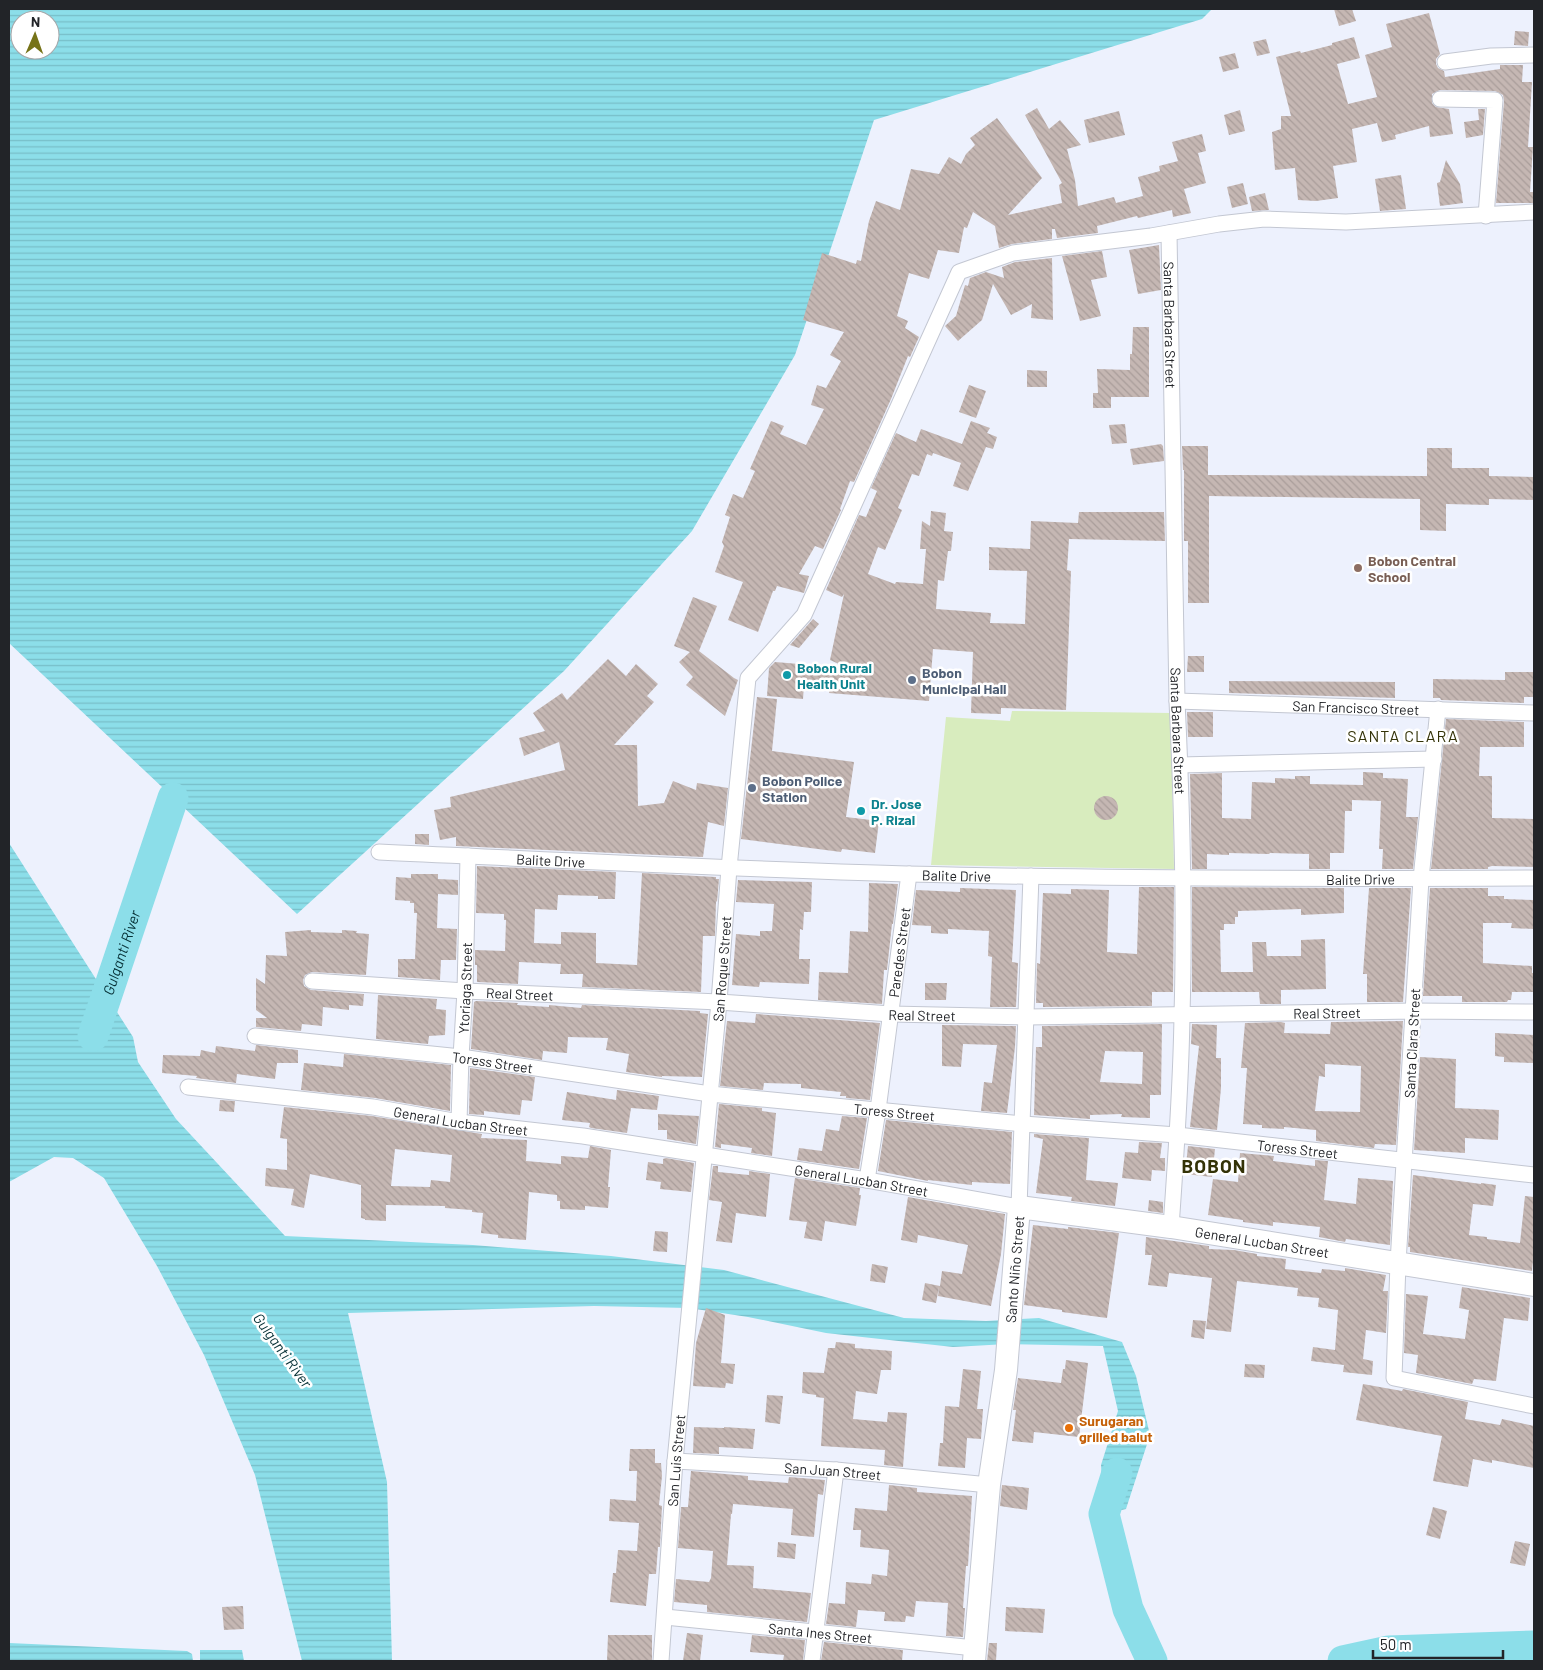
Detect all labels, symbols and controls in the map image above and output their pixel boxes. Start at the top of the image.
north arrow [10,10,60,60]
text: N [31,13,40,30]
street label: Santa Barbara Street [1161,261,1180,389]
place label: Bobon Central School [1368,552,1456,585]
marker: Bobon Central School [1352,562,1364,574]
place label: Bobon Rural Health Unit [797,659,872,692]
place label: Bobon Municipal Hall [922,664,1007,697]
street label: Santa Barbara Street [1168,667,1189,795]
marker: Bobon Rural Health Unit [781,669,793,681]
marker: Bobon Municipal Hall [906,674,918,686]
street label: San Francisco Street [1292,696,1420,718]
district label: SANTA CLARA [1347,726,1459,745]
place label: Bobon Police Station [762,772,843,805]
marker: Bobon Police Station [746,782,758,794]
place label: Dr. Jose P. Rizal [871,795,922,828]
marker: Dr. Jose P. Rizal [855,805,867,817]
street label: Balite Drive [516,850,586,870]
street label: Balite Drive [922,866,991,884]
street label: Balite Drive [1326,870,1395,887]
street label: Paredes Street [884,906,913,998]
water label: Gulganti River [98,907,144,997]
street label: San Roque Street [709,915,734,1022]
street label: Ytoriaga Street [454,942,475,1034]
street label: Real Street [486,983,554,1003]
street label: Santa Clara Street [1401,988,1423,1098]
street label: Real Street [1293,1003,1361,1021]
street label: Real Street [888,1005,956,1024]
street label: Toress Street [451,1048,534,1076]
street label: Toress Street [853,1099,936,1124]
street label: General Lucban Street [392,1102,529,1138]
street label: Toress Street [1256,1136,1339,1161]
district label: BOBON [1182,1154,1246,1177]
street label: General Lucban Street [793,1160,930,1199]
street label: Santo Niño Street [1001,1215,1027,1323]
street label: General Lucban Street [1194,1222,1330,1261]
water label: Gulganti River [250,1309,317,1391]
place label: Surugaran grilled balut [1079,1412,1153,1445]
street label: San Luis Street [663,1414,688,1507]
marker: Surugaran grilled balut [1063,1422,1075,1434]
street label: San Juan Street [784,1459,882,1483]
street label: Santa Ines Street [768,1619,873,1646]
scale bar [1373,1628,1503,1660]
text: 50 m [1380,1635,1412,1653]

